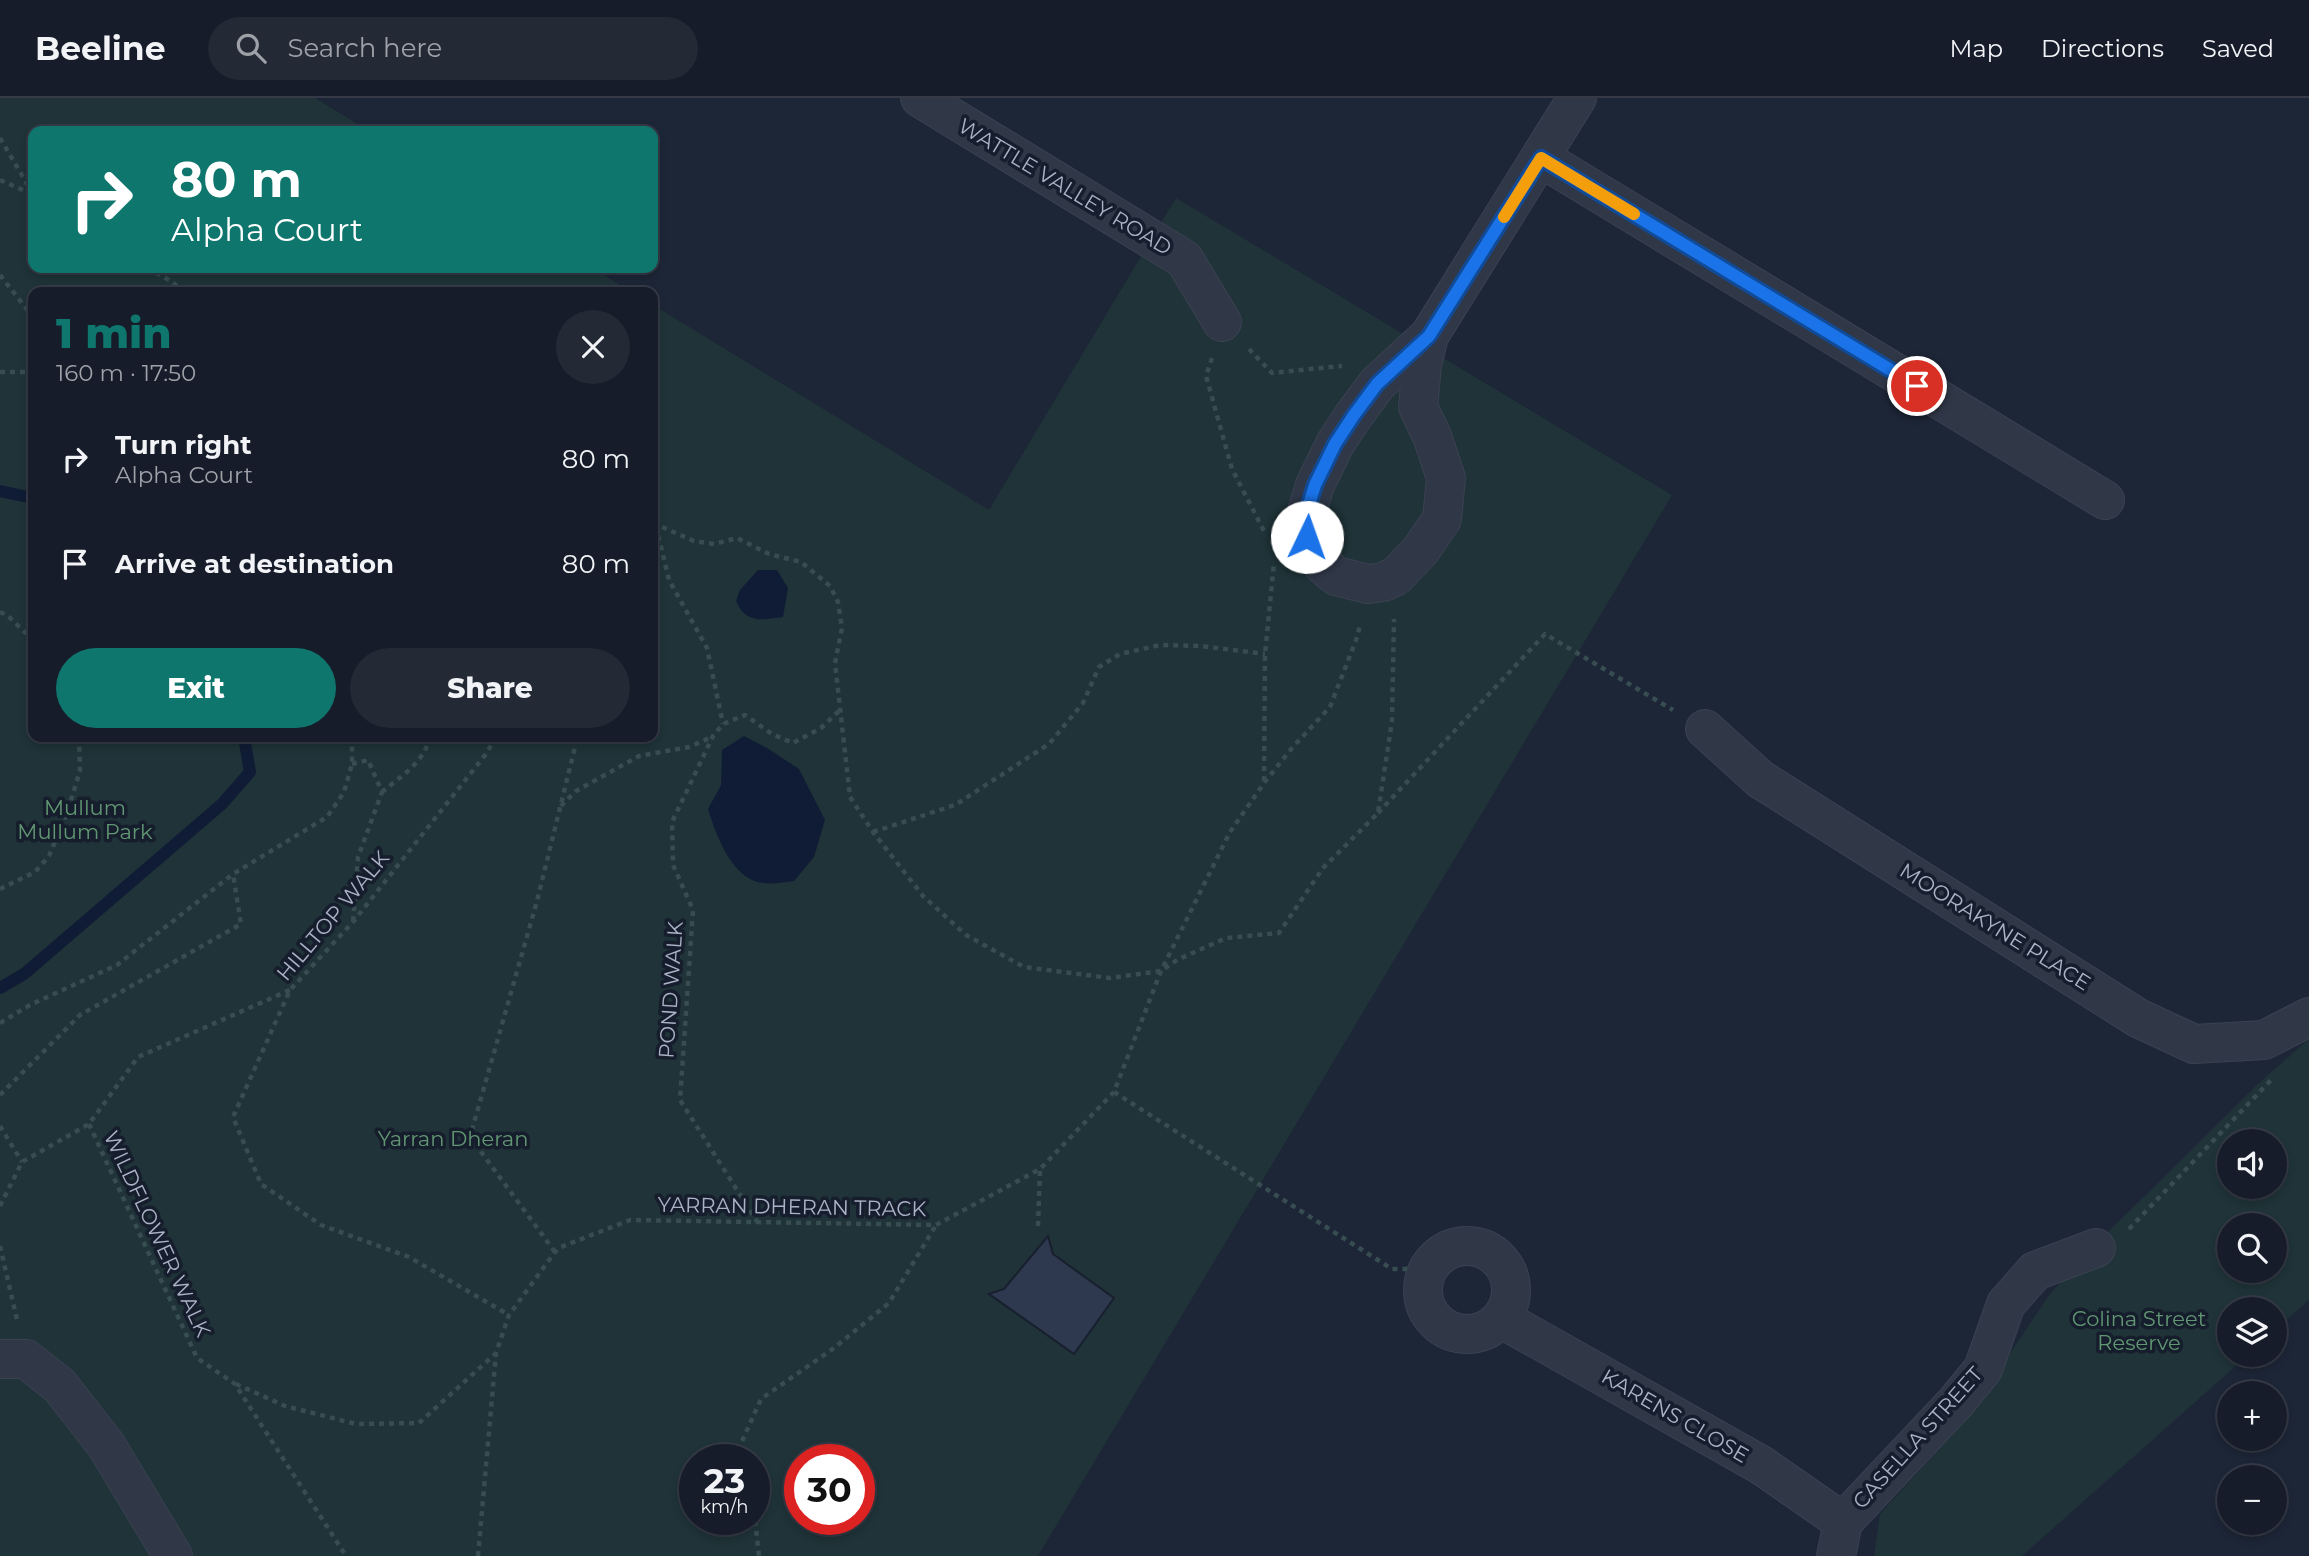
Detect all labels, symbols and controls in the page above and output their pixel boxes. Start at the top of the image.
search box [208,17,698,80]
text: Beeline [35,28,166,68]
icon: search [232,29,270,67]
text: Search here [288,32,442,64]
text: Map [1950,34,2003,63]
text: Directions [2041,34,2164,63]
text: Saved [2202,34,2274,63]
street label: WATTLE VALLEY ROAD [954,113,1176,260]
text: 80 m [171,150,302,209]
icon: right [56,154,147,245]
text: Alpha Court [171,210,363,249]
text: 1 min [56,307,172,359]
button: close [556,310,630,384]
pin [1887,356,1947,416]
text: 160 m · 17:50 [56,359,196,387]
icon: arrive [1898,367,1936,405]
text: Turn right [115,429,251,461]
icon: right [56,440,94,478]
text: 80 m [562,443,630,475]
text: Alpha Court [115,461,253,489]
position arrow [1270,500,1344,574]
icon: arrive [56,545,94,583]
text: Arrive at destination [115,548,394,580]
text: 80 m [562,548,630,580]
button: Exit [56,648,336,728]
button: Share [350,648,630,728]
park label: Mullum Mullum Park [17,795,153,844]
street label: HILLTOP WALK [271,846,394,986]
street label: MOORAKYNE PLACE [1895,858,2095,996]
street label: POND WALK [653,920,688,1059]
park label: Yarran Dheran [378,1126,528,1151]
street label: WILDFLOWER WALK [99,1127,216,1341]
map controls [2217,1129,2287,1535]
button: sound [2217,1129,2287,1199]
street label: YARRAN DHERAN TRACK [658,1192,927,1221]
button: search [2217,1213,2287,1283]
button: layers [2217,1297,2287,1367]
park label: Colina Street Reserve [2072,1306,2206,1355]
street label: CASELLA STREET [1847,1362,1988,1514]
street label: KARENS CLOSE [1597,1363,1753,1468]
button: + [2217,1381,2287,1451]
speed limit sign: 30 [784,1444,875,1535]
text: 23 [704,1459,745,1502]
button: − [2217,1465,2287,1535]
text: km/h [700,1496,749,1518]

